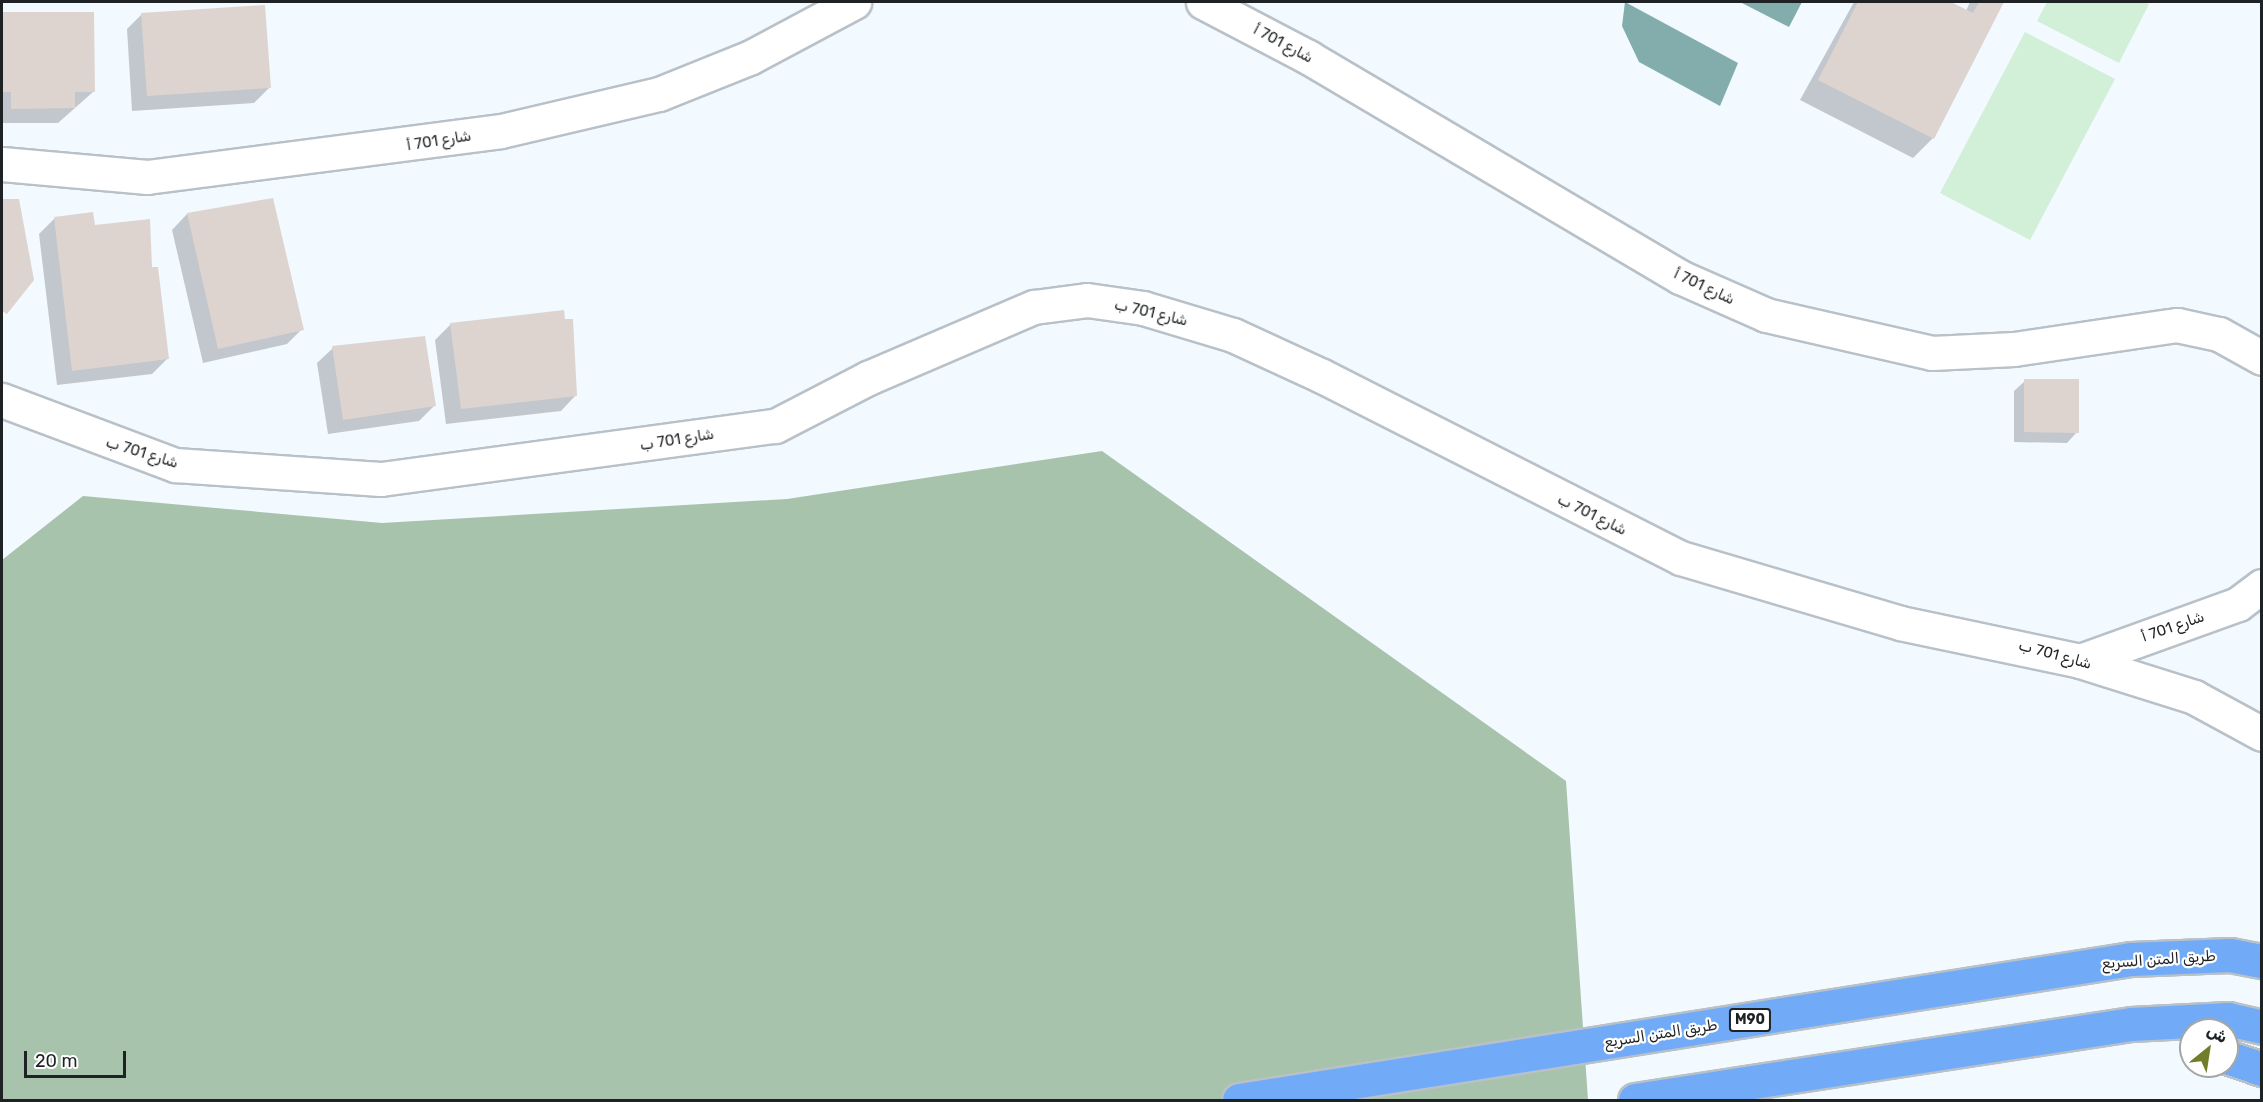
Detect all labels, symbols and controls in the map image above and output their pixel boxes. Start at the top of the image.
street label: شارع 701 أ [1250,21,1316,67]
street label: شارع 701 أ [405,127,473,155]
street label: شارع 701 أ [1671,265,1737,309]
street label: شارع 701 ب [1113,296,1189,330]
street label: شارع 701 ب [639,425,715,455]
street label: شارع 701 ب [104,433,180,473]
street label: شارع 701 ب [1554,491,1630,539]
street label: شارع 701 أ [2139,608,2207,646]
street label: شارع 701 ب [2017,637,2093,673]
street label: طريق المتن السريع [2102,947,2216,973]
road number: M90 [1728,1009,1772,1031]
street label: طريق المتن السريع [1603,1016,1719,1052]
north arrow [2179,1018,2239,1078]
text: ش [2204,1020,2231,1047]
scale bar [27,1039,129,1077]
text: 20 m [35,1050,77,1072]

